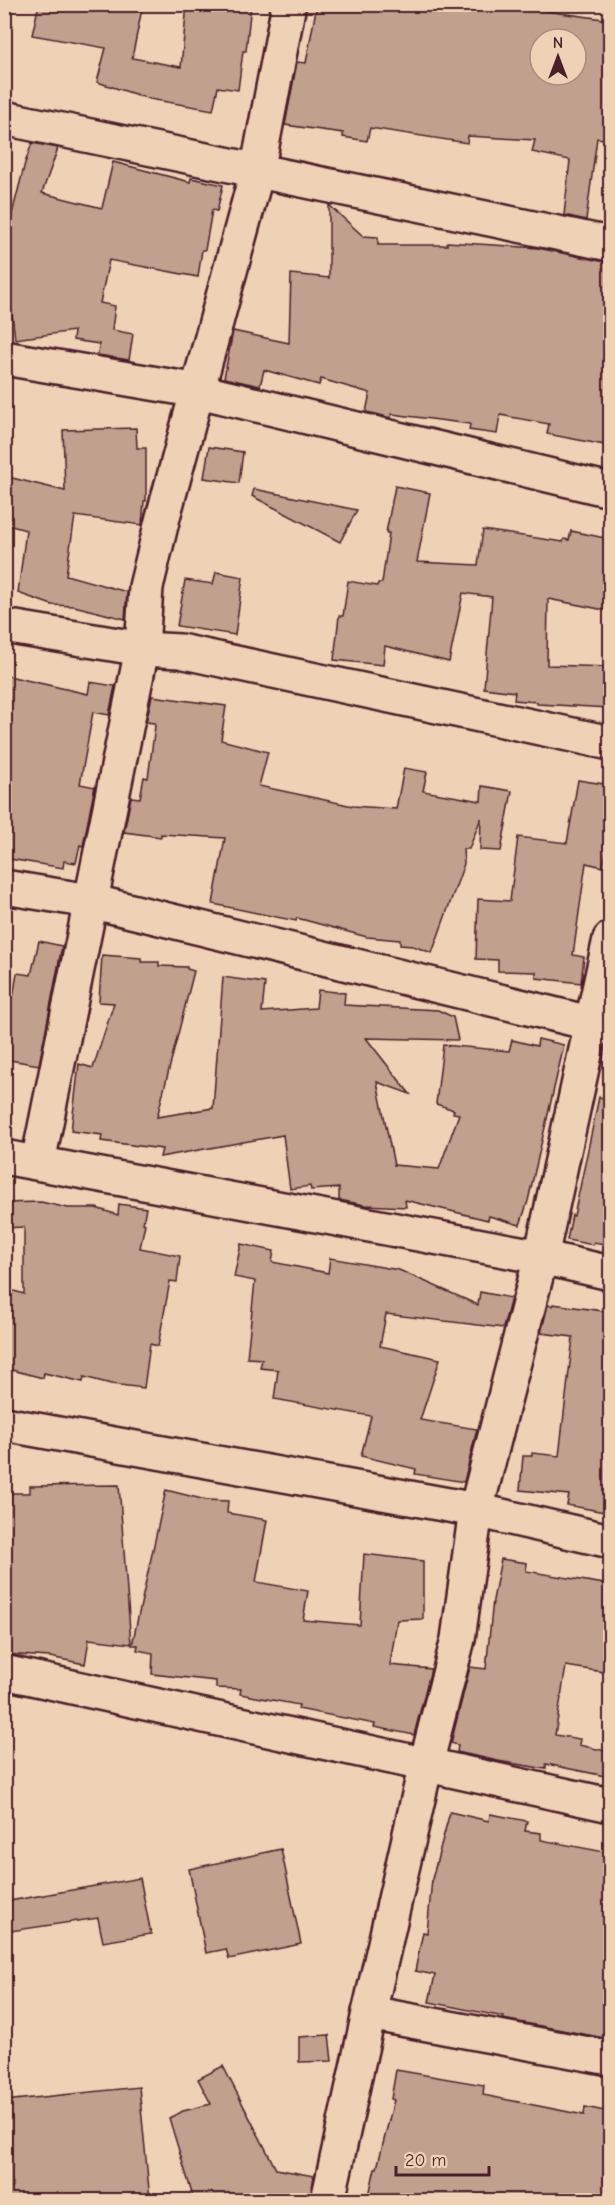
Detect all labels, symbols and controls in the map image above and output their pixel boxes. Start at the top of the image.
north arrow [528,27,588,87]
text: N [553,34,563,52]
scale bar [396,2139,489,2177]
text: 20 m [405,2150,446,2171]

